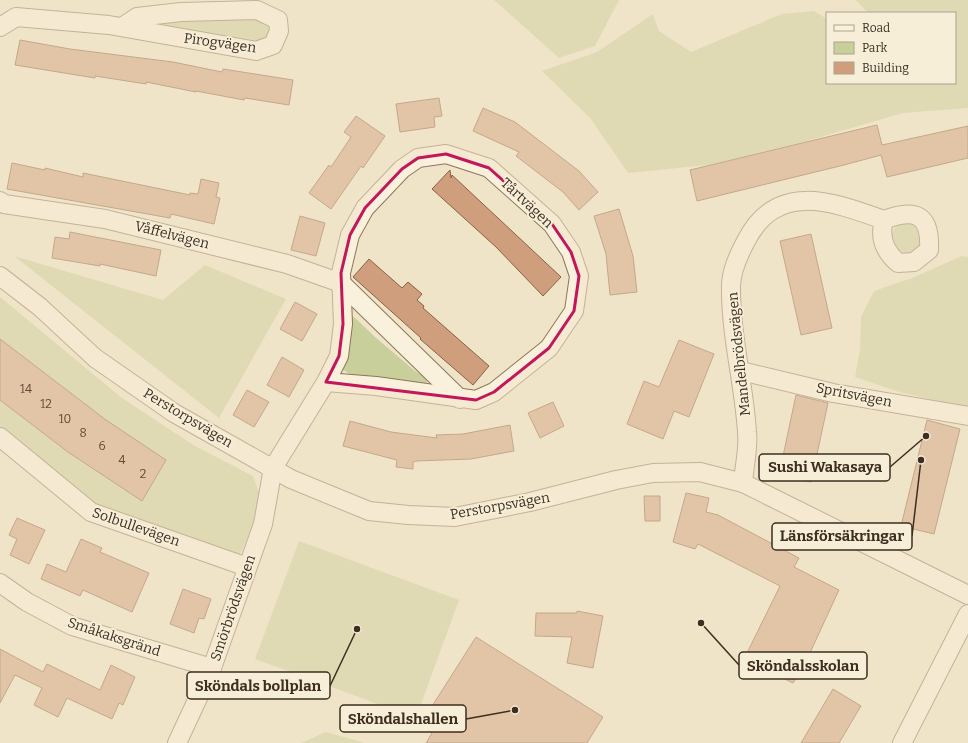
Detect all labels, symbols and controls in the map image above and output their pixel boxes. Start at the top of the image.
legend [826,12,956,84]
text: Road [862,21,890,35]
street label: Pirogvägen [183,30,257,57]
text: Park [862,41,888,55]
text: Building [862,61,909,75]
street label: Tårtvägen [497,175,557,232]
street label: Våffelvägen [133,218,211,252]
street label: Mandelbrödsvägen [724,291,754,417]
street label: Spritsvägen [815,379,893,411]
house number: 14 [20,382,32,396]
street label: Perstorpsvägen [140,385,236,451]
house number: 12 [40,397,52,411]
house number: 10 [59,412,71,426]
house number: 8 [79,426,87,440]
house number: 6 [98,439,106,453]
house number: 4 [118,453,126,467]
callout: Sushi Wakasaya [759,454,890,481]
text: Sushi Wakasaya [768,458,883,476]
house number: 2 [140,467,146,481]
street label: Perstorpsvägen [449,489,551,523]
street label: Solbullevägen [90,504,182,550]
callout: Länsförsäkringar [772,523,912,550]
text: Länsförsäkringar [780,527,904,545]
street label: Smörbrödsvägen [207,553,259,663]
street label: Småkaksgränd [65,614,163,660]
callout: Sköndalsskolan [739,652,867,679]
text: Sköndalsskolan [747,657,860,675]
callout: Sköndals bollplan [187,672,330,699]
text: Sköndals bollplan [195,677,322,695]
callout: Sköndalshallen [340,705,466,732]
text: Sköndalshallen [348,710,458,728]

